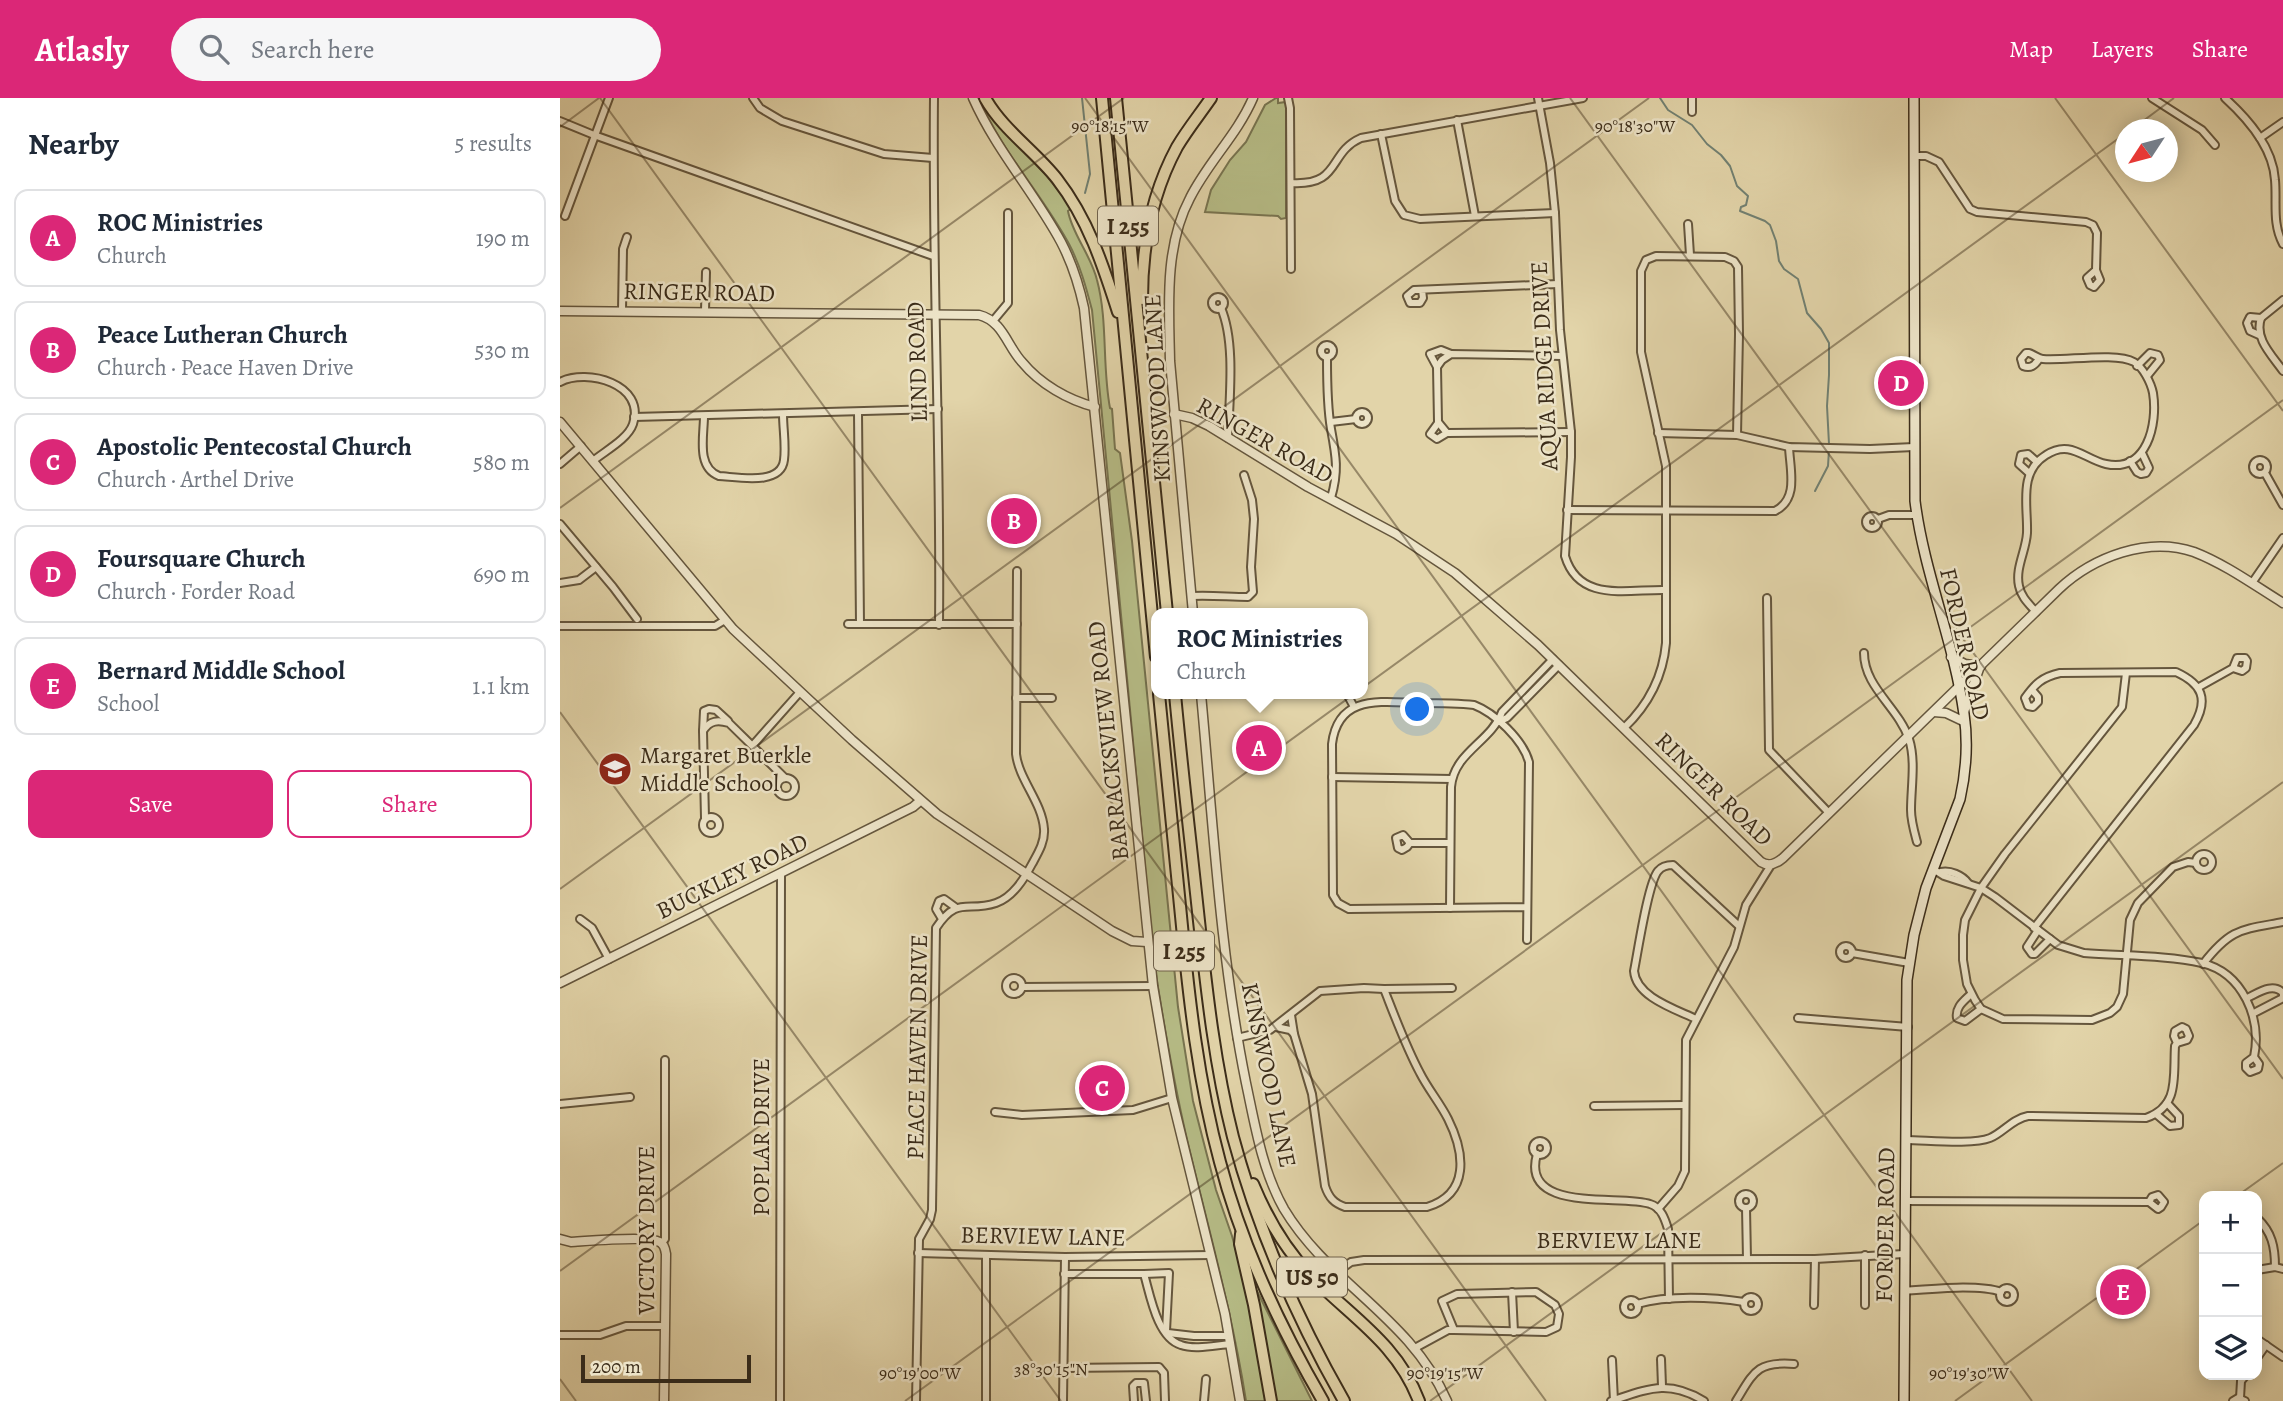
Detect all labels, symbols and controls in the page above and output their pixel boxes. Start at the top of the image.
search box [171,18,661,81]
text: Atlasly [35,27,129,72]
icon: search [195,30,233,68]
text: Search here [251,32,374,67]
text: Map [2009,33,2053,65]
text: Layers [2091,33,2154,65]
text: Share [2192,33,2248,65]
text: 90°18'15"W [1071,114,1149,138]
text: 90°18'30"W [1595,114,1675,138]
north arrow [2115,119,2178,182]
text: Nearby [28,124,119,164]
text: 5 results [455,128,532,159]
text: ROC Ministries [97,205,263,240]
road number: I 255 [1098,206,1158,246]
text: A [46,223,60,254]
text: 190 m [476,223,530,254]
text: Church [97,240,167,271]
street label: AQUA RIDGE DRIVE [1523,261,1566,472]
street label: RINGER ROAD [623,275,775,309]
street label: KINSWOOD LANE [1136,293,1178,483]
street label: LIND ROAD [899,301,935,423]
text: Peace Lutheran Church [97,317,348,352]
text: B [46,335,60,366]
text: 530 m [475,335,530,366]
text: Church · Peace Haven Drive [97,352,353,383]
pin: D [1878,357,1924,409]
street label: RINGER ROAD [1191,389,1339,491]
text: Apostolic Pentecostal Church [97,429,412,464]
text: C [46,447,60,478]
text: 580 m [473,447,530,478]
text: Church · Arthel Drive [97,464,294,495]
pin: B [991,495,1037,547]
text: Foursquare Church [97,541,306,576]
text: D [45,559,61,590]
text: 690 m [473,559,530,590]
street label: FORDER ROAD [1932,565,1998,723]
text: Church · Forder Road [97,576,295,607]
popup [1151,608,1368,699]
street label: BARRACKSVIEW ROAD [1080,620,1136,862]
text: ROC Ministries [1176,621,1343,656]
text: Bernard Middle School [97,653,345,688]
text: Church [1176,656,1246,687]
text: E [46,671,60,702]
text: 1.1 km [472,671,530,702]
text: School [97,688,159,719]
your location [1400,692,1434,726]
pin: A [1236,722,1282,774]
street label: RINGER ROAD [1648,725,1780,853]
place label: Margaret Buerkle Middle School [640,739,812,799]
school or university icon: Margaret Buerkle Middle School [596,750,634,788]
button: Save [28,770,273,838]
button: Share [287,770,532,838]
street label: BUCKLEY ROAD [651,825,813,927]
road number: I 255 [1154,932,1214,971]
street label: PEACE HAVEN DRIVE [899,934,935,1160]
street label: KINSWOOD LANE [1234,980,1304,1170]
street label: POPLAR DRIVE [745,1058,777,1216]
pin: C [1079,1062,1125,1114]
street label: VICTORY DRIVE [630,1145,662,1316]
street label: FORDER ROAD [1868,1147,1902,1303]
map controls [2199,1191,2262,1380]
button: + [2199,1191,2262,1254]
street label: BERVIEW LANE [960,1219,1126,1253]
street label: BERVIEW LANE [1536,1224,1702,1256]
button: − [2199,1254,2262,1317]
road number: US 50 [1277,1258,1347,1296]
pin: E [2100,1266,2146,1318]
button: layers [2199,1317,2262,1380]
scale bar [581,1352,751,1384]
text: 200 m [592,1354,641,1380]
text: 38°30'15"N [1014,1357,1088,1381]
text: 90°19'00"W [879,1361,961,1385]
text: 90°19'15"W [1407,1361,1484,1385]
text: 90°19'30"W [1929,1361,2009,1385]

